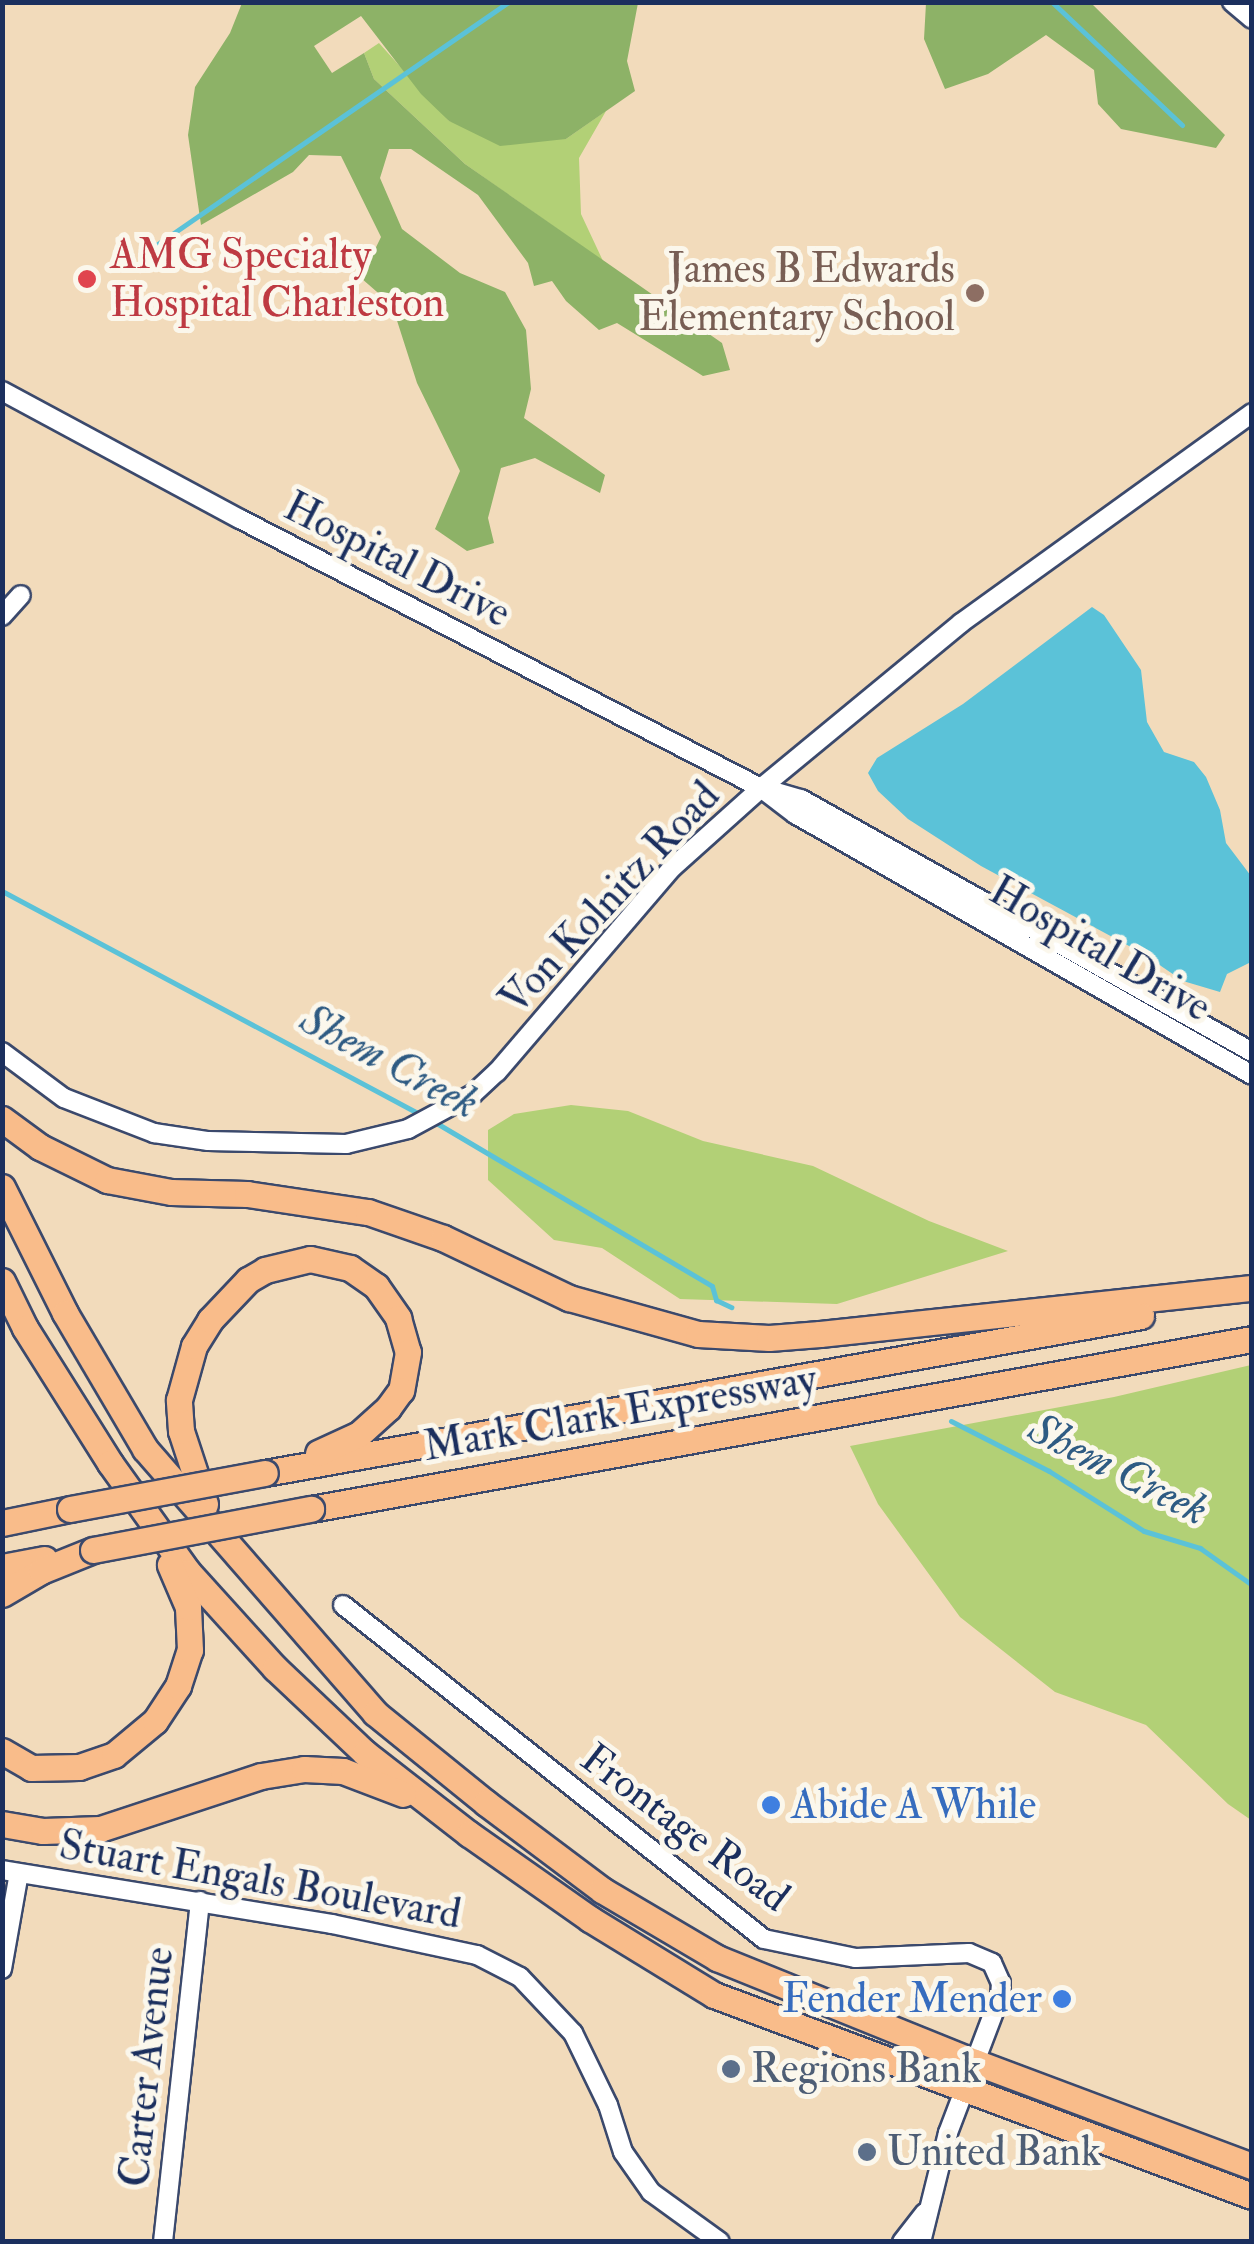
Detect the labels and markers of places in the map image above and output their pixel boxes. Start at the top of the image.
place label: AMG Specialty Hospital Charleston [110,230,444,328]
place label: James B Edwards Elementary School [638,244,955,342]
marker: AMG Specialty Hospital Charleston [74,266,100,292]
marker: James B Edwards Elementary School [964,282,986,304]
place label: Abide A While [791,1780,1036,1830]
marker: Abide A While [760,1794,782,1816]
place label: Fender Mender [782,1974,1042,2024]
marker: Fender Mender [1051,1988,1073,2010]
place label: Regions Bank [751,2044,982,2094]
marker: Regions Bank [720,2058,742,2080]
place label: United Bank [887,2127,1101,2177]
marker: United Bank [856,2141,878,2163]

